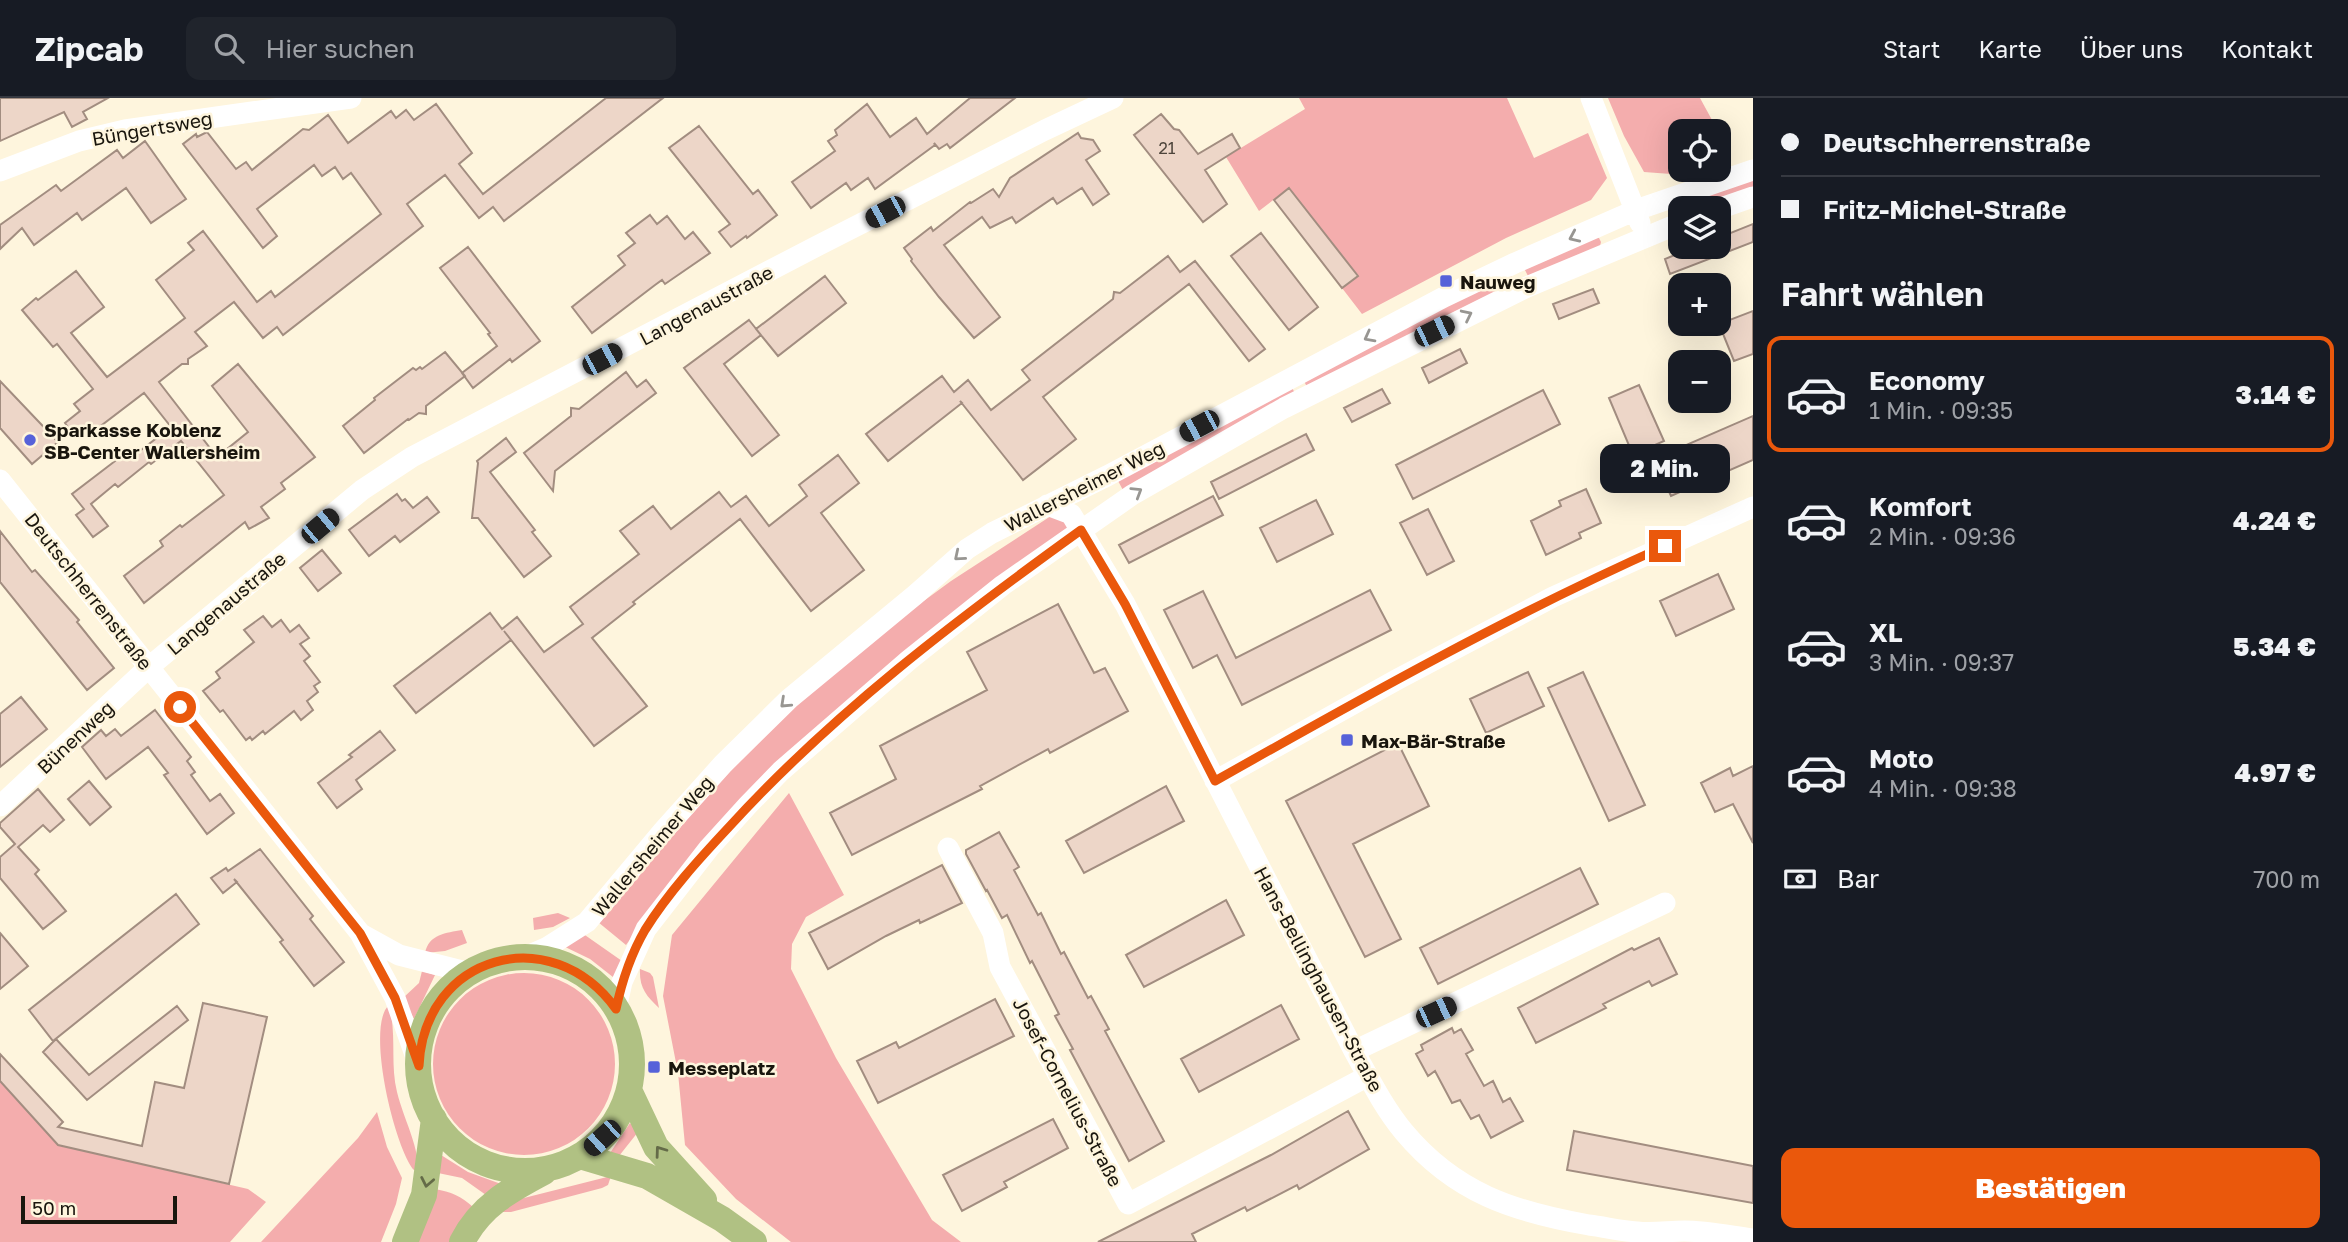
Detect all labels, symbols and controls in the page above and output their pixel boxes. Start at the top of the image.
search box [186,17,676,80]
text: Zipcab [35,29,144,68]
icon: search [210,29,248,67]
text: Hier suchen [266,33,415,64]
text: Start [1883,34,1940,63]
text: Karte [1978,34,2042,63]
text: Über uns [2080,34,2183,63]
text: Kontakt [2221,34,2313,63]
street label: Büngertsweg [90,106,214,150]
map controls [1668,119,1731,413]
button: locate [1668,119,1731,182]
text: Deutschherrenstraße [1823,127,2091,158]
house number: 21 [1158,138,1176,158]
car [862,193,909,231]
text: Fritz-Michel-Straße [1823,194,2066,225]
button: layers [1668,196,1731,259]
one-way arrow [1568,229,1581,243]
street label: Langenaustraße [635,260,777,350]
place label: Nauweg [1460,270,1535,293]
marker: Nauweg [1438,273,1454,289]
button: + [1668,273,1731,336]
text: Fahrt wählen [1781,275,1984,313]
one-way arrow [1460,309,1472,323]
car [1411,312,1458,350]
one-way arrow [1364,328,1376,342]
car [579,340,626,378]
button: − [1668,350,1731,413]
icon: car [1785,363,1848,426]
text: Economy [1869,365,1985,396]
text: 3.14 € [2236,379,2316,410]
text: 1 Min. · 09:35 [1869,396,2013,424]
car [1176,407,1223,445]
place label: Sparkasse Koblenz SB-Center Wallersheim [44,418,260,463]
marker: Sparkasse Koblenz SB-Center Wallersheim [22,432,38,448]
street label: Wallersheimer Weg [1000,436,1168,536]
callout: 2 Min. [1600,444,1730,494]
text: 2 Min. [1631,454,1699,482]
one-way arrow [1130,487,1143,500]
icon: car [1785,489,1848,552]
text: Komfort [1869,491,1972,522]
car [298,504,343,548]
text: 4.24 € [2233,505,2316,536]
street label: Deutschherrenstraße [20,508,158,674]
text: 2 Min. · 09:36 [1869,522,2016,550]
route end [1649,530,1681,562]
street label: Langenaustraße [162,547,290,659]
one-way arrow [955,548,968,560]
icon: car [1785,615,1848,678]
text: XL [1869,617,1903,648]
text: 5.34 € [2233,631,2316,662]
text: 3 Min. · 09:37 [1869,648,2014,676]
route start [164,691,196,723]
one-way arrow [780,694,793,707]
street label: Bünenweg [32,696,118,778]
place label: Max-Bär-Straße [1361,729,1505,752]
marker: Max-Bär-Straße [1339,732,1355,748]
icon: car [1785,741,1848,804]
text: Moto [1869,743,1934,774]
text: 4.97 € [2235,757,2316,788]
street label: Wallersheimer Weg [586,771,718,921]
text: 4 Min. · 09:38 [1869,774,2017,802]
icon: cash [1781,860,1819,898]
street label: Hans-Bellinghausen-Straße [1250,862,1388,1096]
text: Bar [1837,863,1879,894]
text: 700 m [2253,865,2320,893]
street label: Josef-Cornelius-Straße [1008,994,1128,1190]
car [1413,994,1460,1030]
place label: Messeplatz [668,1056,776,1079]
marker: Messeplatz [646,1059,662,1075]
car [580,1116,625,1160]
one-way arrow [656,1146,668,1158]
button: Bestätigen [1781,1148,2320,1228]
one-way arrow [420,1176,435,1188]
scale bar [21,1193,177,1225]
text: 50 m [32,1196,76,1219]

